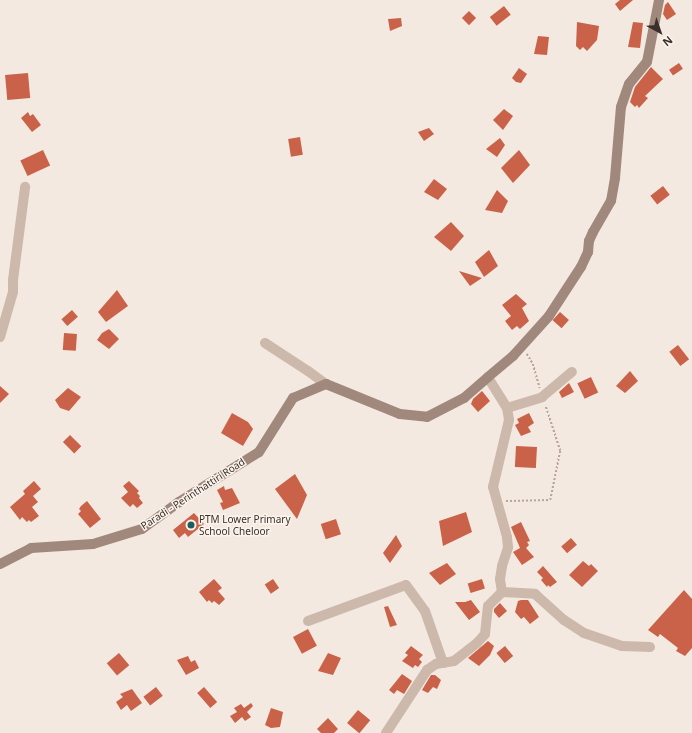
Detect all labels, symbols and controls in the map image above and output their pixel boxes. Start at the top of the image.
north arrow [640,12,680,52]
text: N [660,33,676,50]
street label: Paradi - Perinthattiri Road [139,456,247,532]
place label: PTM Lower Primary School Cheloor [199,513,291,536]
marker: PTM Lower Primary School Cheloor [186,520,196,530]

